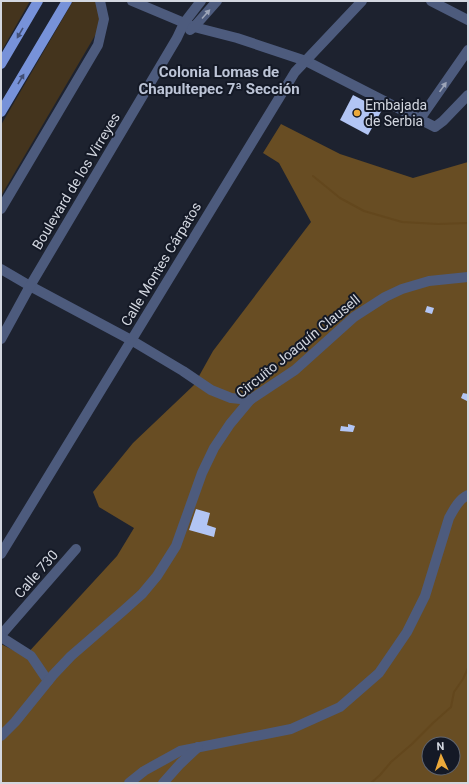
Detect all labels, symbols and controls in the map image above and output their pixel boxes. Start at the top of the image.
one-way arrow [201,9,211,19]
one-way arrow [16,27,23,39]
district label: Colonia Lomas de Chapultepec 7ª Sección [138,63,300,98]
one-way arrow [17,73,24,84]
one-way arrow [439,82,447,92]
place label: Embajada de Serbia [365,97,427,129]
marker: Embajada de Serbia [352,108,362,118]
street label: Boulevard de los Virreyes [29,110,123,252]
street label: Calle Montes Cárpatos [118,199,204,329]
street label: Circuito Joaquín Clausell [233,291,363,401]
street label: Calle 730 [11,547,61,601]
north arrow [421,736,461,776]
text: N [436,740,445,753]

